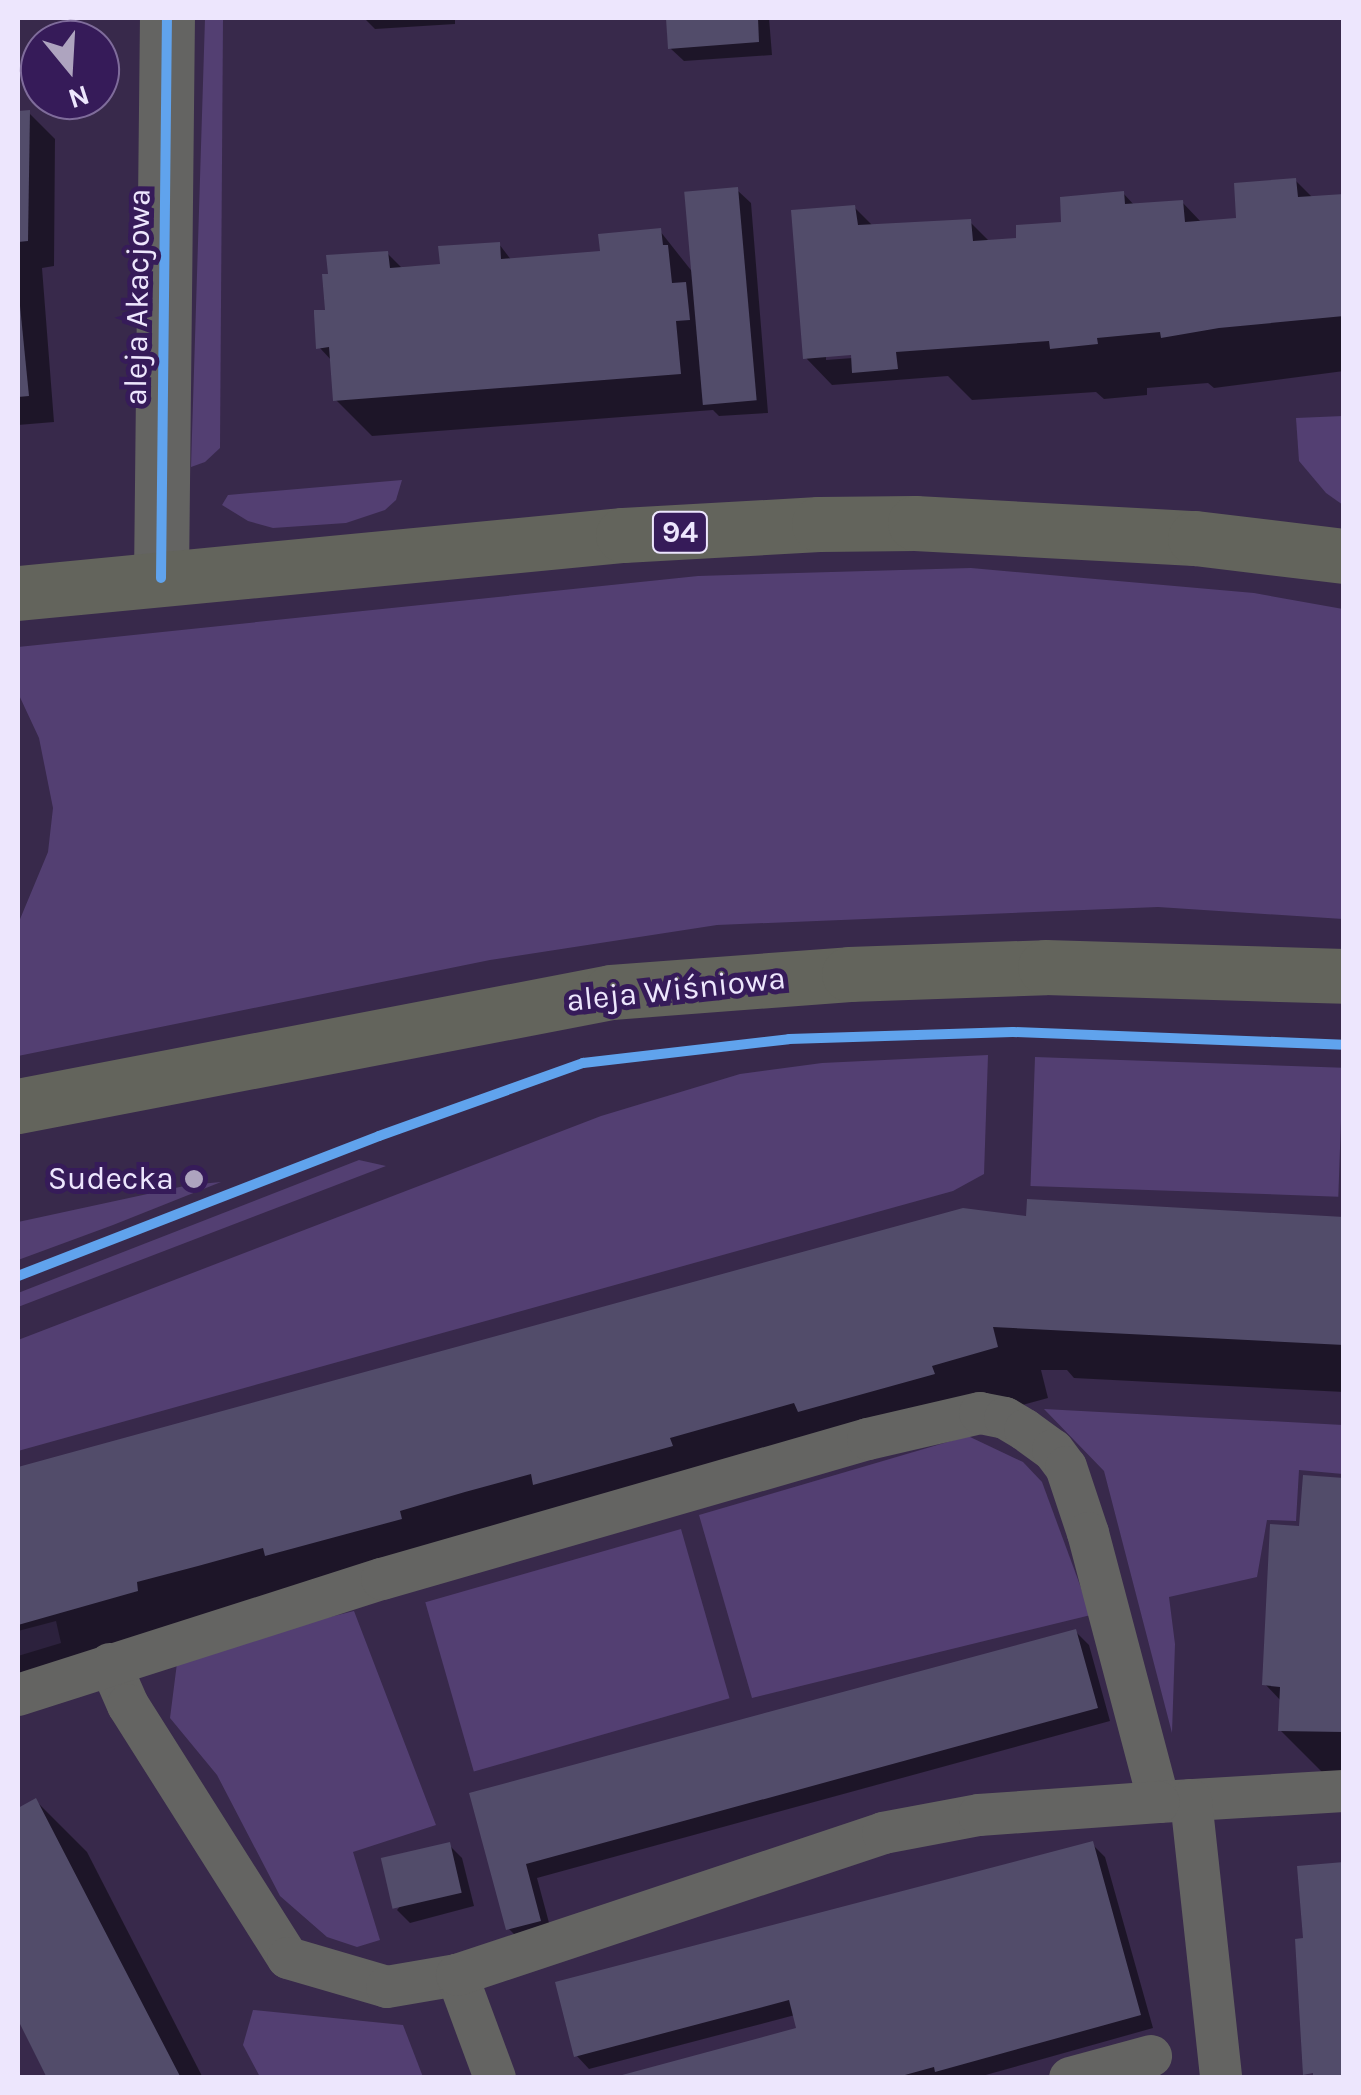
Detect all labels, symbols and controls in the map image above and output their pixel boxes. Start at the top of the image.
north arrow [20,20,120,120]
text: N [64,78,93,116]
street label: aleja Akacjowa [117,188,159,406]
road number: 94 [650,507,710,557]
street label: aleja Wiśniowa [564,959,788,1021]
place label: Sudecka [48,1160,174,1198]
marker: Sudecka [183,1168,205,1190]

